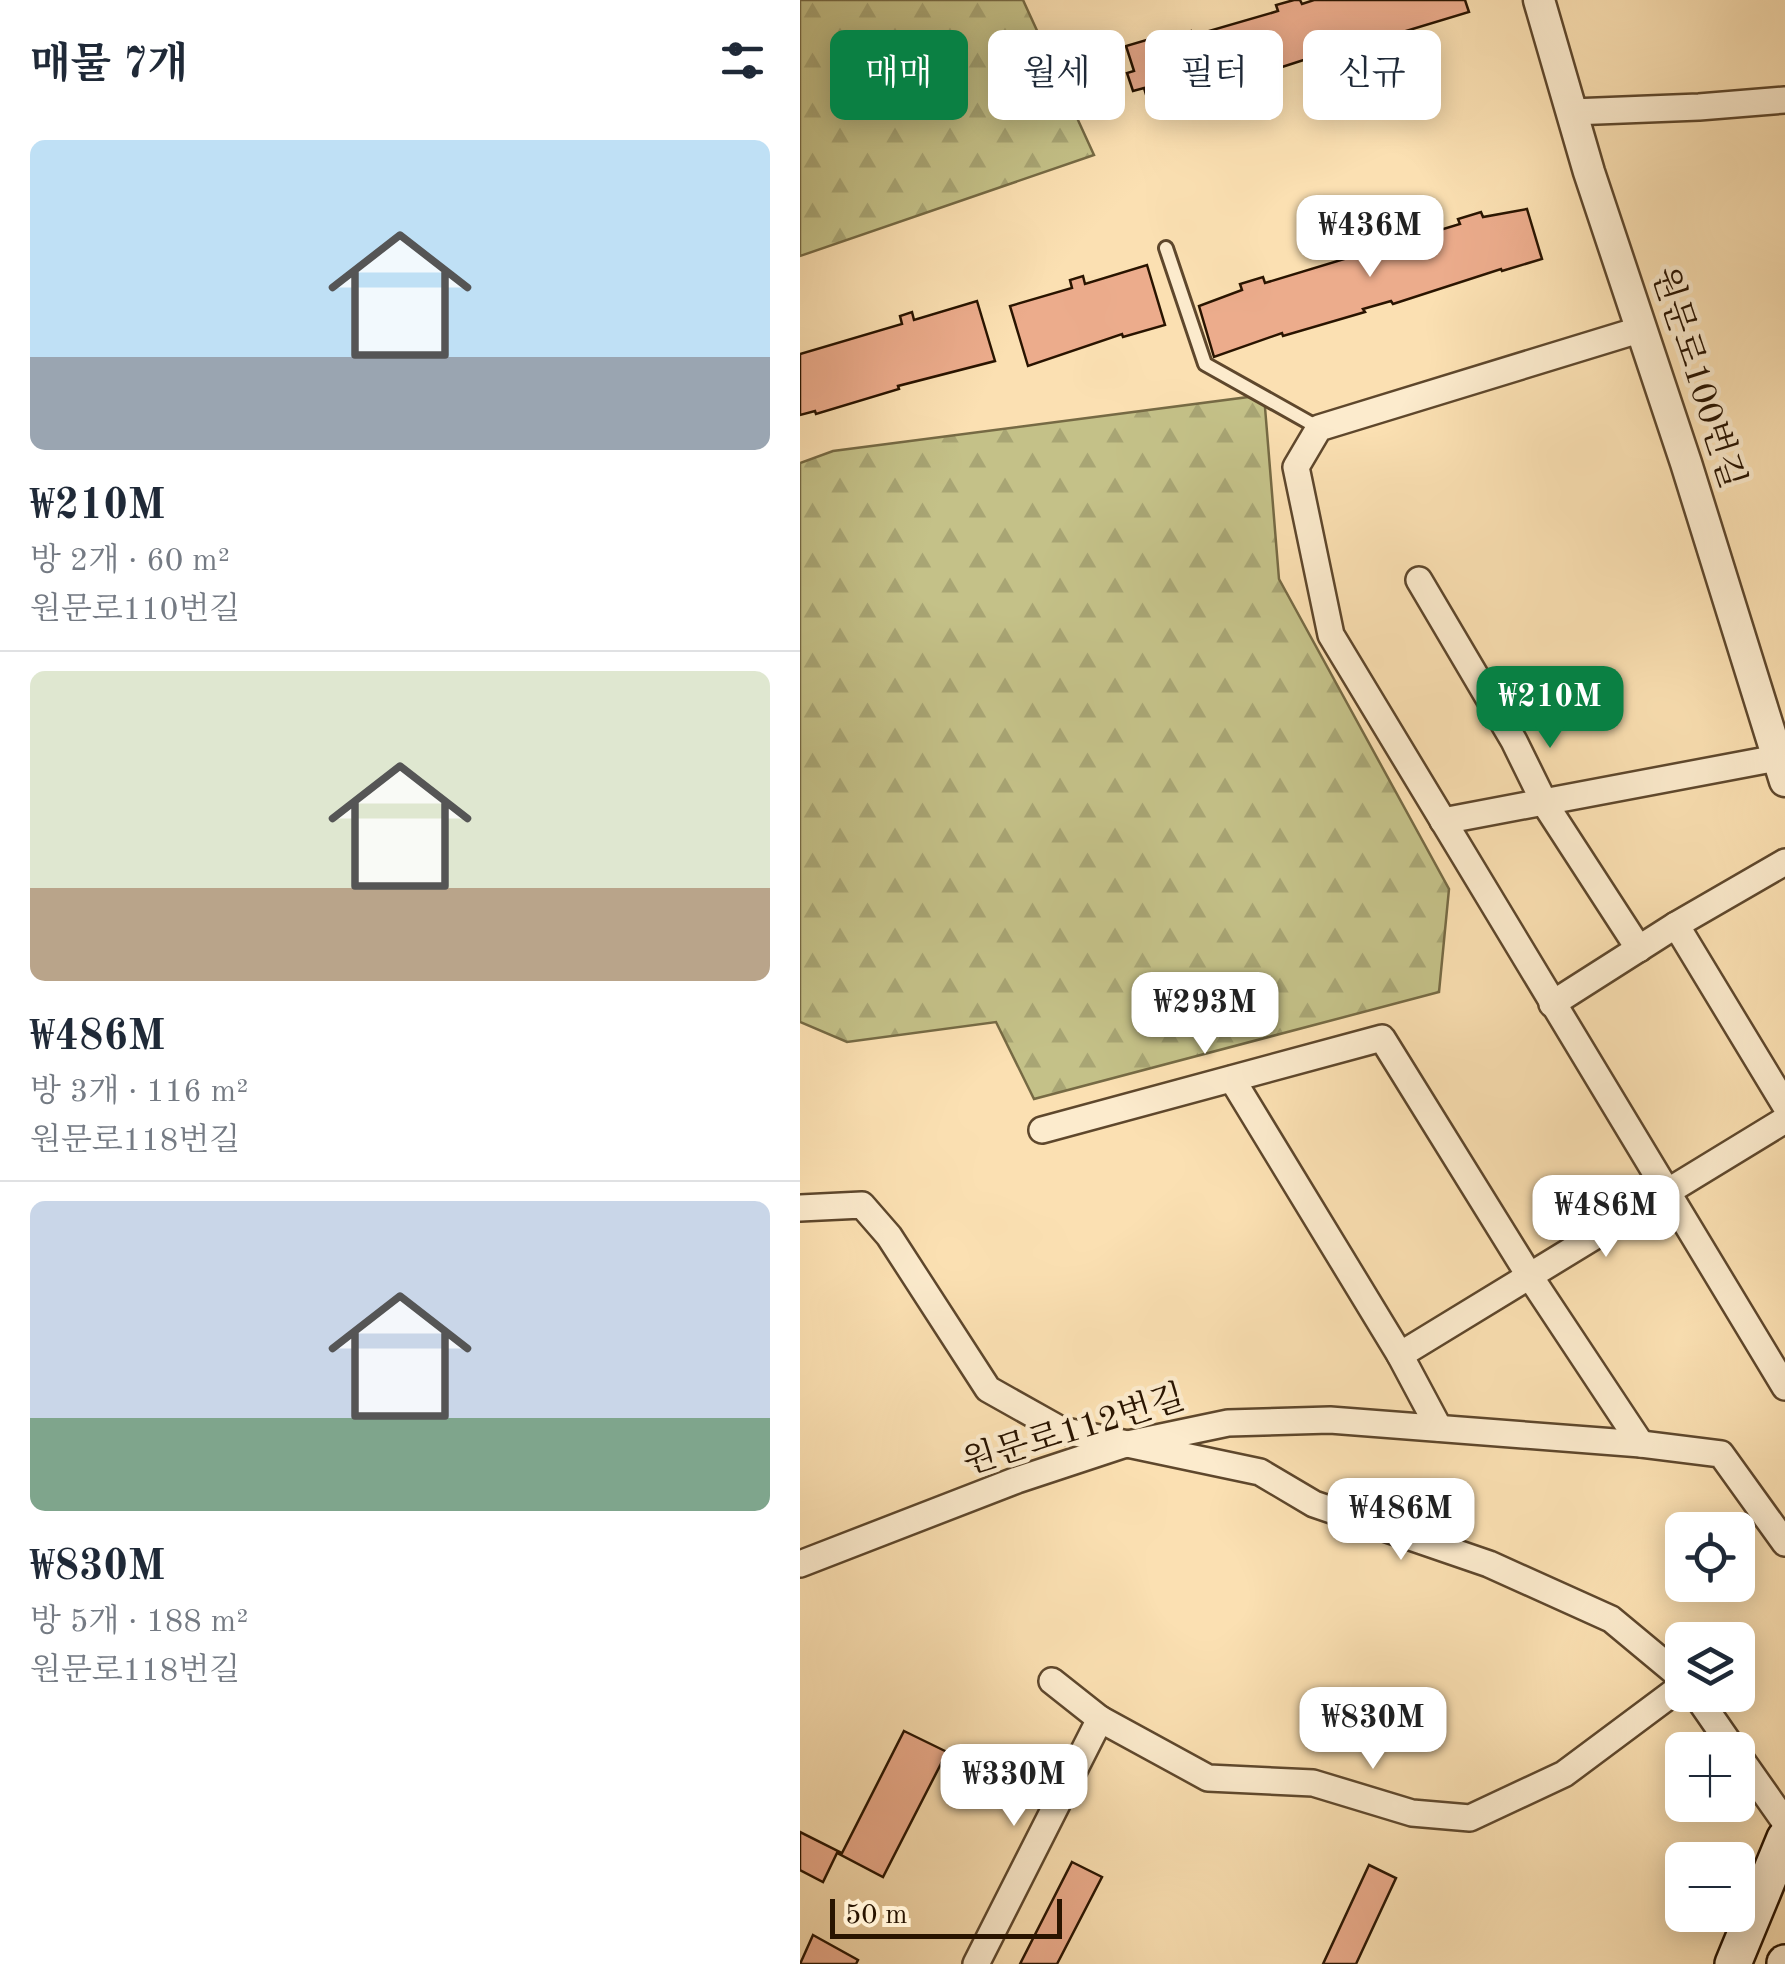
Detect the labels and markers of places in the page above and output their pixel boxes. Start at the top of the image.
pin: ₩436M [1300,195,1440,280]
pin: ₩210M [1480,666,1620,751]
pin: ₩293M [1135,972,1275,1057]
pin: ₩486M [1536,1175,1676,1260]
pin: ₩486M [1331,1478,1471,1563]
pin: ₩830M [1303,1687,1443,1772]
pin: ₩330M [944,1744,1084,1829]

